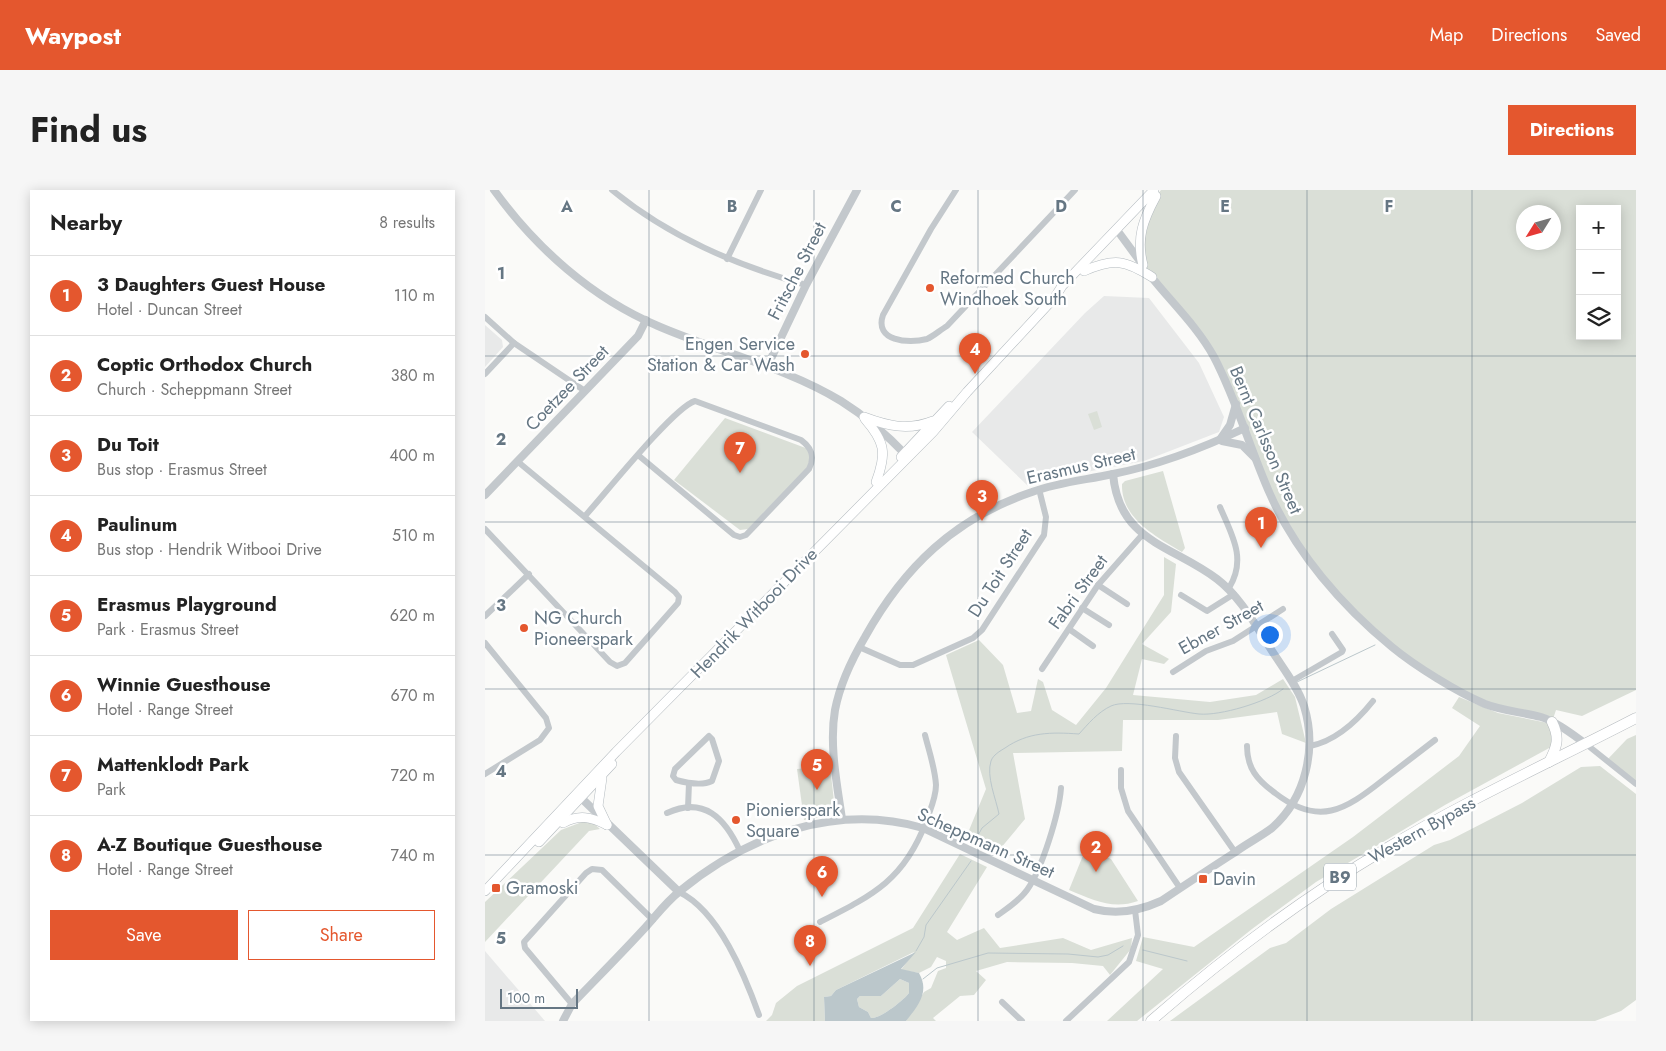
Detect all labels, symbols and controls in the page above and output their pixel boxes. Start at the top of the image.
text: Waypost [25,18,121,53]
text: Map [1430,22,1463,48]
text: Directions [1491,22,1567,48]
text: Saved [1595,22,1641,48]
text: Find us [30,105,147,155]
button: Directions [1508,105,1636,155]
text: A [560,195,573,218]
text: B [727,195,737,218]
text: C [890,195,902,218]
text: D [1055,195,1067,218]
text: E [1220,195,1230,218]
text: F [1385,195,1393,218]
north arrow [1516,205,1561,250]
map controls [1576,205,1621,340]
button: + [1576,205,1621,250]
text: Nearby [50,208,122,238]
text: 8 results [379,211,435,234]
street label: Fritsche Street [761,217,833,324]
button: − [1576,250,1621,295]
text: 1 [497,262,505,285]
place label: Reformed Church Windhoek South [940,265,1075,312]
text: 3 Daughters Guest House [97,271,325,298]
marker: Reformed Church Windhoek South [924,282,936,294]
text: 1 [62,284,70,307]
text: 110 m [394,284,435,307]
button: layers [1576,295,1621,340]
text: Hotel · Duncan Street [97,298,242,321]
place label: Engen Service Station & Car Wash [647,331,795,378]
pin: 4 [959,333,991,374]
street label: Coetzee Street [519,339,615,437]
marker: Engen Service Station & Car Wash [799,348,811,360]
text: Coptic Orthodox Church [97,351,312,378]
street label: Bernt Carlsson Street [1223,362,1309,518]
text: 2 [61,364,71,387]
text: 380 m [391,364,435,387]
text: Church · Scheppmann Street [97,378,292,401]
text: 2 [496,428,506,451]
text: Du Toit [97,431,159,458]
pin: 7 [724,432,756,473]
street label: Erasmus Street [1024,441,1139,491]
text: 3 [61,444,71,467]
text: 400 m [389,444,435,467]
text: Bus stop · Erasmus Street [97,458,267,481]
pin: 3 [966,480,998,521]
pin: 1 [1245,507,1277,548]
text: Paulinum [97,511,177,538]
street label: Du Toit Street [962,523,1039,622]
text: 4 [60,524,72,547]
text: 510 m [392,524,435,547]
text: Bus stop · Hendrik Witbooi Drive [97,538,322,561]
street label: Hendrik Witbooi Drive [685,542,823,684]
street label: Fabri Street [1042,549,1114,635]
text: Erasmus Playground [97,591,277,618]
street label: Ebner Street [1174,593,1269,661]
text: 3 [496,594,506,617]
text: 5 [61,604,71,627]
text: 620 m [390,604,435,627]
place label: NG Church Pioneerspark [534,605,633,652]
text: Park · Erasmus Street [97,618,239,641]
marker: NG Church Pioneerspark [518,622,530,634]
your location [1257,622,1283,648]
text: Winnie Guesthouse [97,671,271,698]
text: 6 [61,684,71,707]
text: 670 m [391,684,435,707]
text: Hotel · Range Street [97,698,233,721]
pin: 5 [801,749,833,790]
text: Mattenklodt Park [97,751,249,778]
text: 4 [495,760,507,783]
text: 7 [61,764,71,787]
text: 720 m [391,764,435,787]
text: Park [97,778,126,801]
street label: Western Bypass [1364,790,1480,870]
place label: Pionierspark Square [746,797,840,844]
street label: Scheppmann Street [913,801,1059,885]
marker: Pionierspark Square [730,814,742,826]
text: A-Z Boutique Guesthouse [97,831,322,858]
pin: 2 [1080,831,1112,872]
text: 8 [61,844,71,867]
text: 740 m [390,844,435,867]
pin: 6 [806,856,838,897]
text: Hotel · Range Street [97,858,233,881]
road number: B9 [1324,864,1356,890]
place label: Davin [1213,866,1256,892]
marker: Davin [1197,873,1209,885]
place label: Gramoski [506,875,579,901]
marker: Gramoski [490,882,502,894]
button: Save [50,910,238,960]
button: Share [248,910,435,960]
pin: 8 [794,925,826,966]
text: 5 [496,927,506,950]
scale bar [500,986,577,1009]
text: 100 m [507,988,545,1008]

